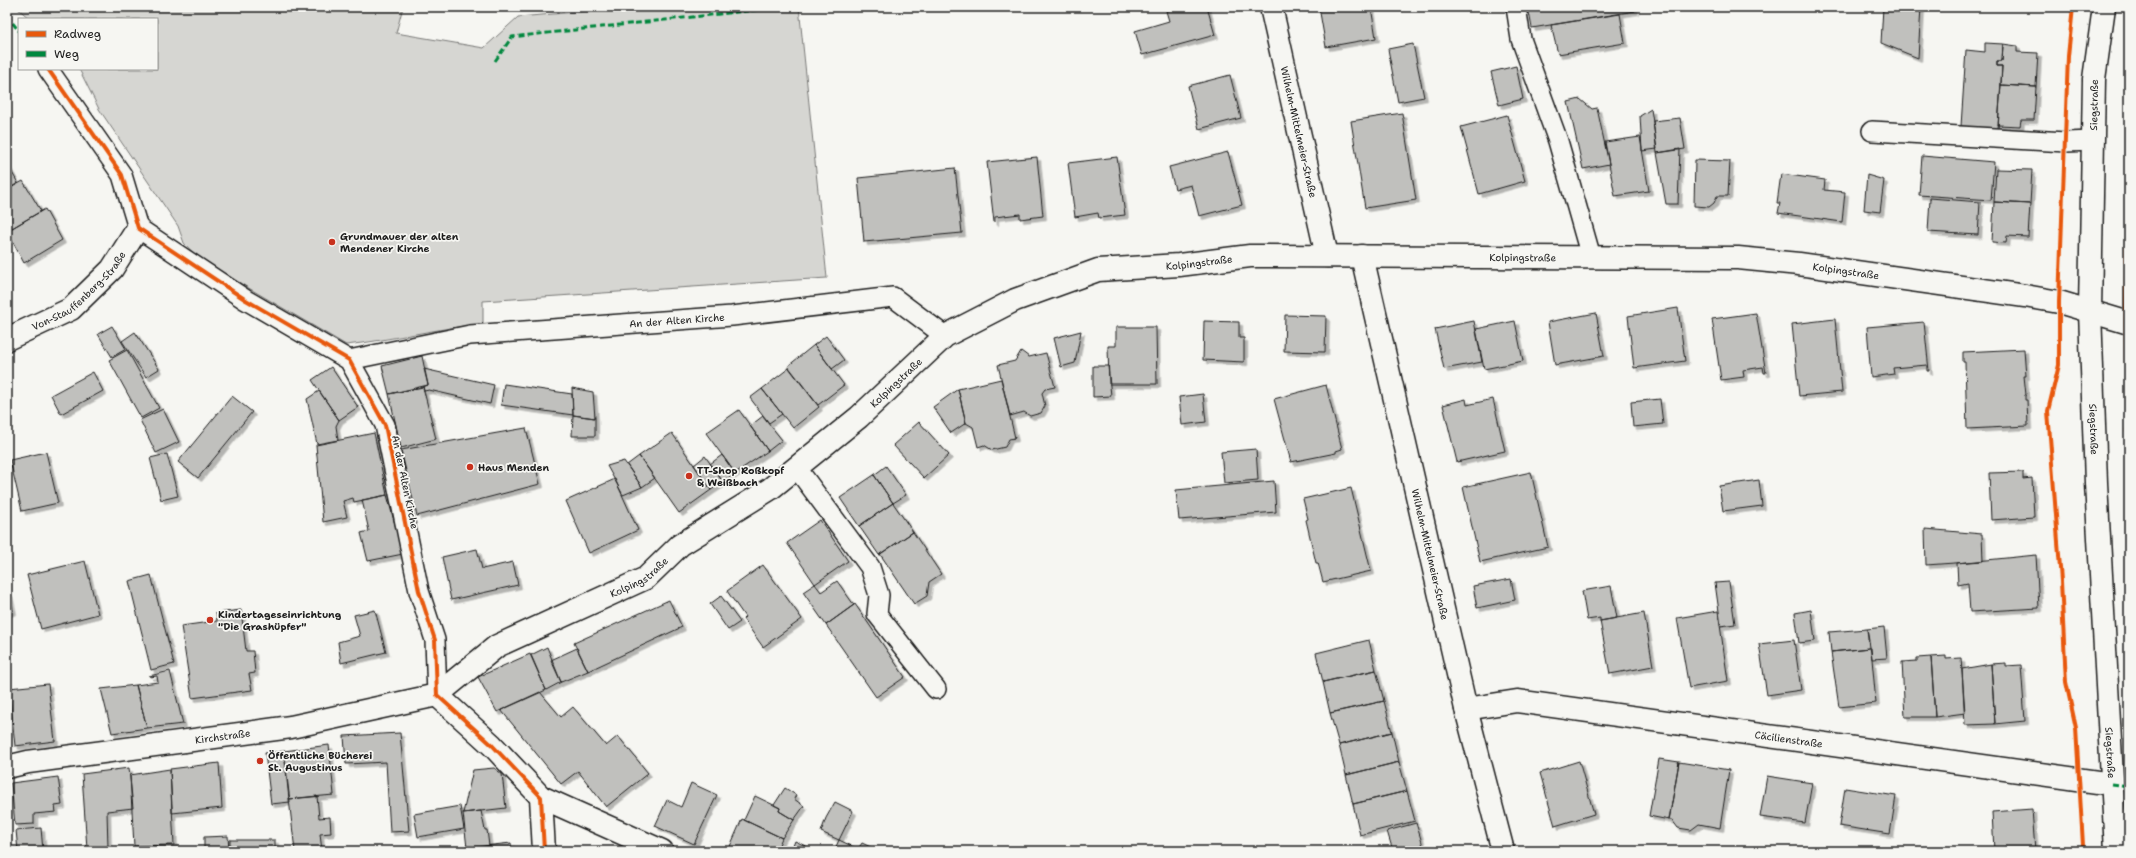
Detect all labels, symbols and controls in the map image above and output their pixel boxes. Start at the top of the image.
legend [18,18,158,70]
text: Radweg [54,26,101,42]
text: Weg [54,46,79,62]
street label: Wilhelm-Mittelmeier-Straße [1278,65,1320,199]
street label: Siegstraße [2087,79,2101,131]
place label: Grundmauer der alten Mendener Kirche [340,230,459,255]
marker: Grundmauer der alten Mendener Kirche [327,237,337,247]
street label: Von-Stauffenberg-Straße [30,248,128,333]
street label: Kolpingstraße [1489,250,1557,264]
street label: Kolpingstraße [1165,252,1233,272]
street label: Kolpingstraße [1812,260,1880,282]
street label: An der Alten Kirche [629,310,725,330]
street label: Kolpingstraße [867,354,925,410]
street label: Siegstraße [2087,403,2102,455]
street label: An der Alten Kirche [389,434,421,530]
place label: Haus Menden [478,461,549,474]
marker: Haus Menden [465,462,475,472]
place label: TT-Shop Roßkopf & Weißbach [697,464,784,489]
marker: TT-Shop Roßkopf & Weißbach [684,471,694,481]
street label: Wilhelm-Mittelmeier-Straße [1409,487,1452,621]
street label: Kolpingstraße [608,554,671,600]
place label: Kindertageseinrichtung "Die Grashüpfer" [218,608,342,633]
marker: Kindertageseinrichtung "Die Grashüpfer" [205,615,215,625]
street label: Kirchstraße [194,726,251,746]
street label: Siegstraße [2103,727,2119,779]
street label: Cäcilienstraße [1754,728,1824,750]
place label: Öffentliche Bücherei St. Augustinus [268,749,372,774]
marker: Öffentliche Bücherei St. Augustinus [255,756,265,766]

